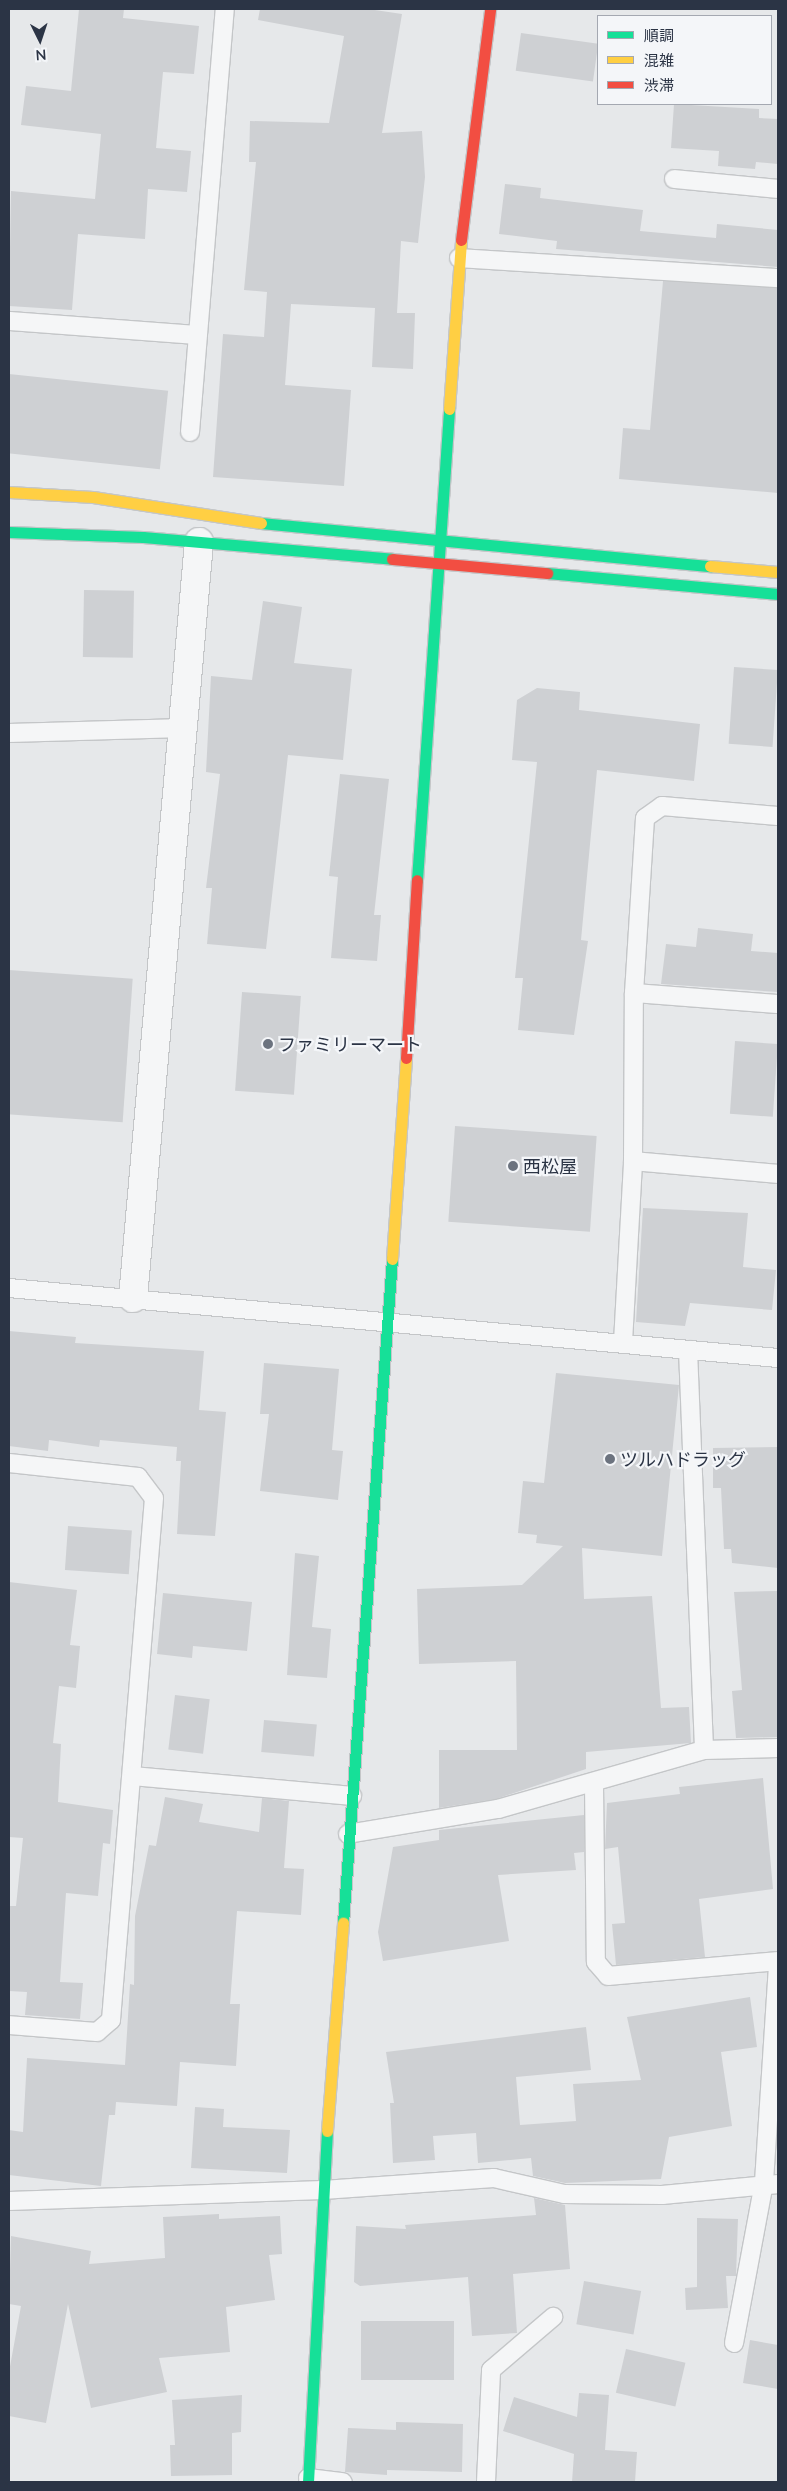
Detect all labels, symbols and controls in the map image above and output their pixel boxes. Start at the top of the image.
north arrow [15,15,65,65]
legend [597,15,772,105]
text: 順調 [644,26,674,44]
text: N [35,47,47,64]
text: 混雑 [644,51,674,69]
text: 渋滞 [644,76,674,94]
place label: ファミリーマート [278,1033,422,1055]
marker: ファミリーマート [262,1038,274,1050]
place label: 西松屋 [523,1155,577,1177]
marker: 西松屋 [507,1160,519,1172]
place label: ツルハドラッグ [620,1448,746,1470]
marker: ツルハドラッグ [604,1453,616,1465]

